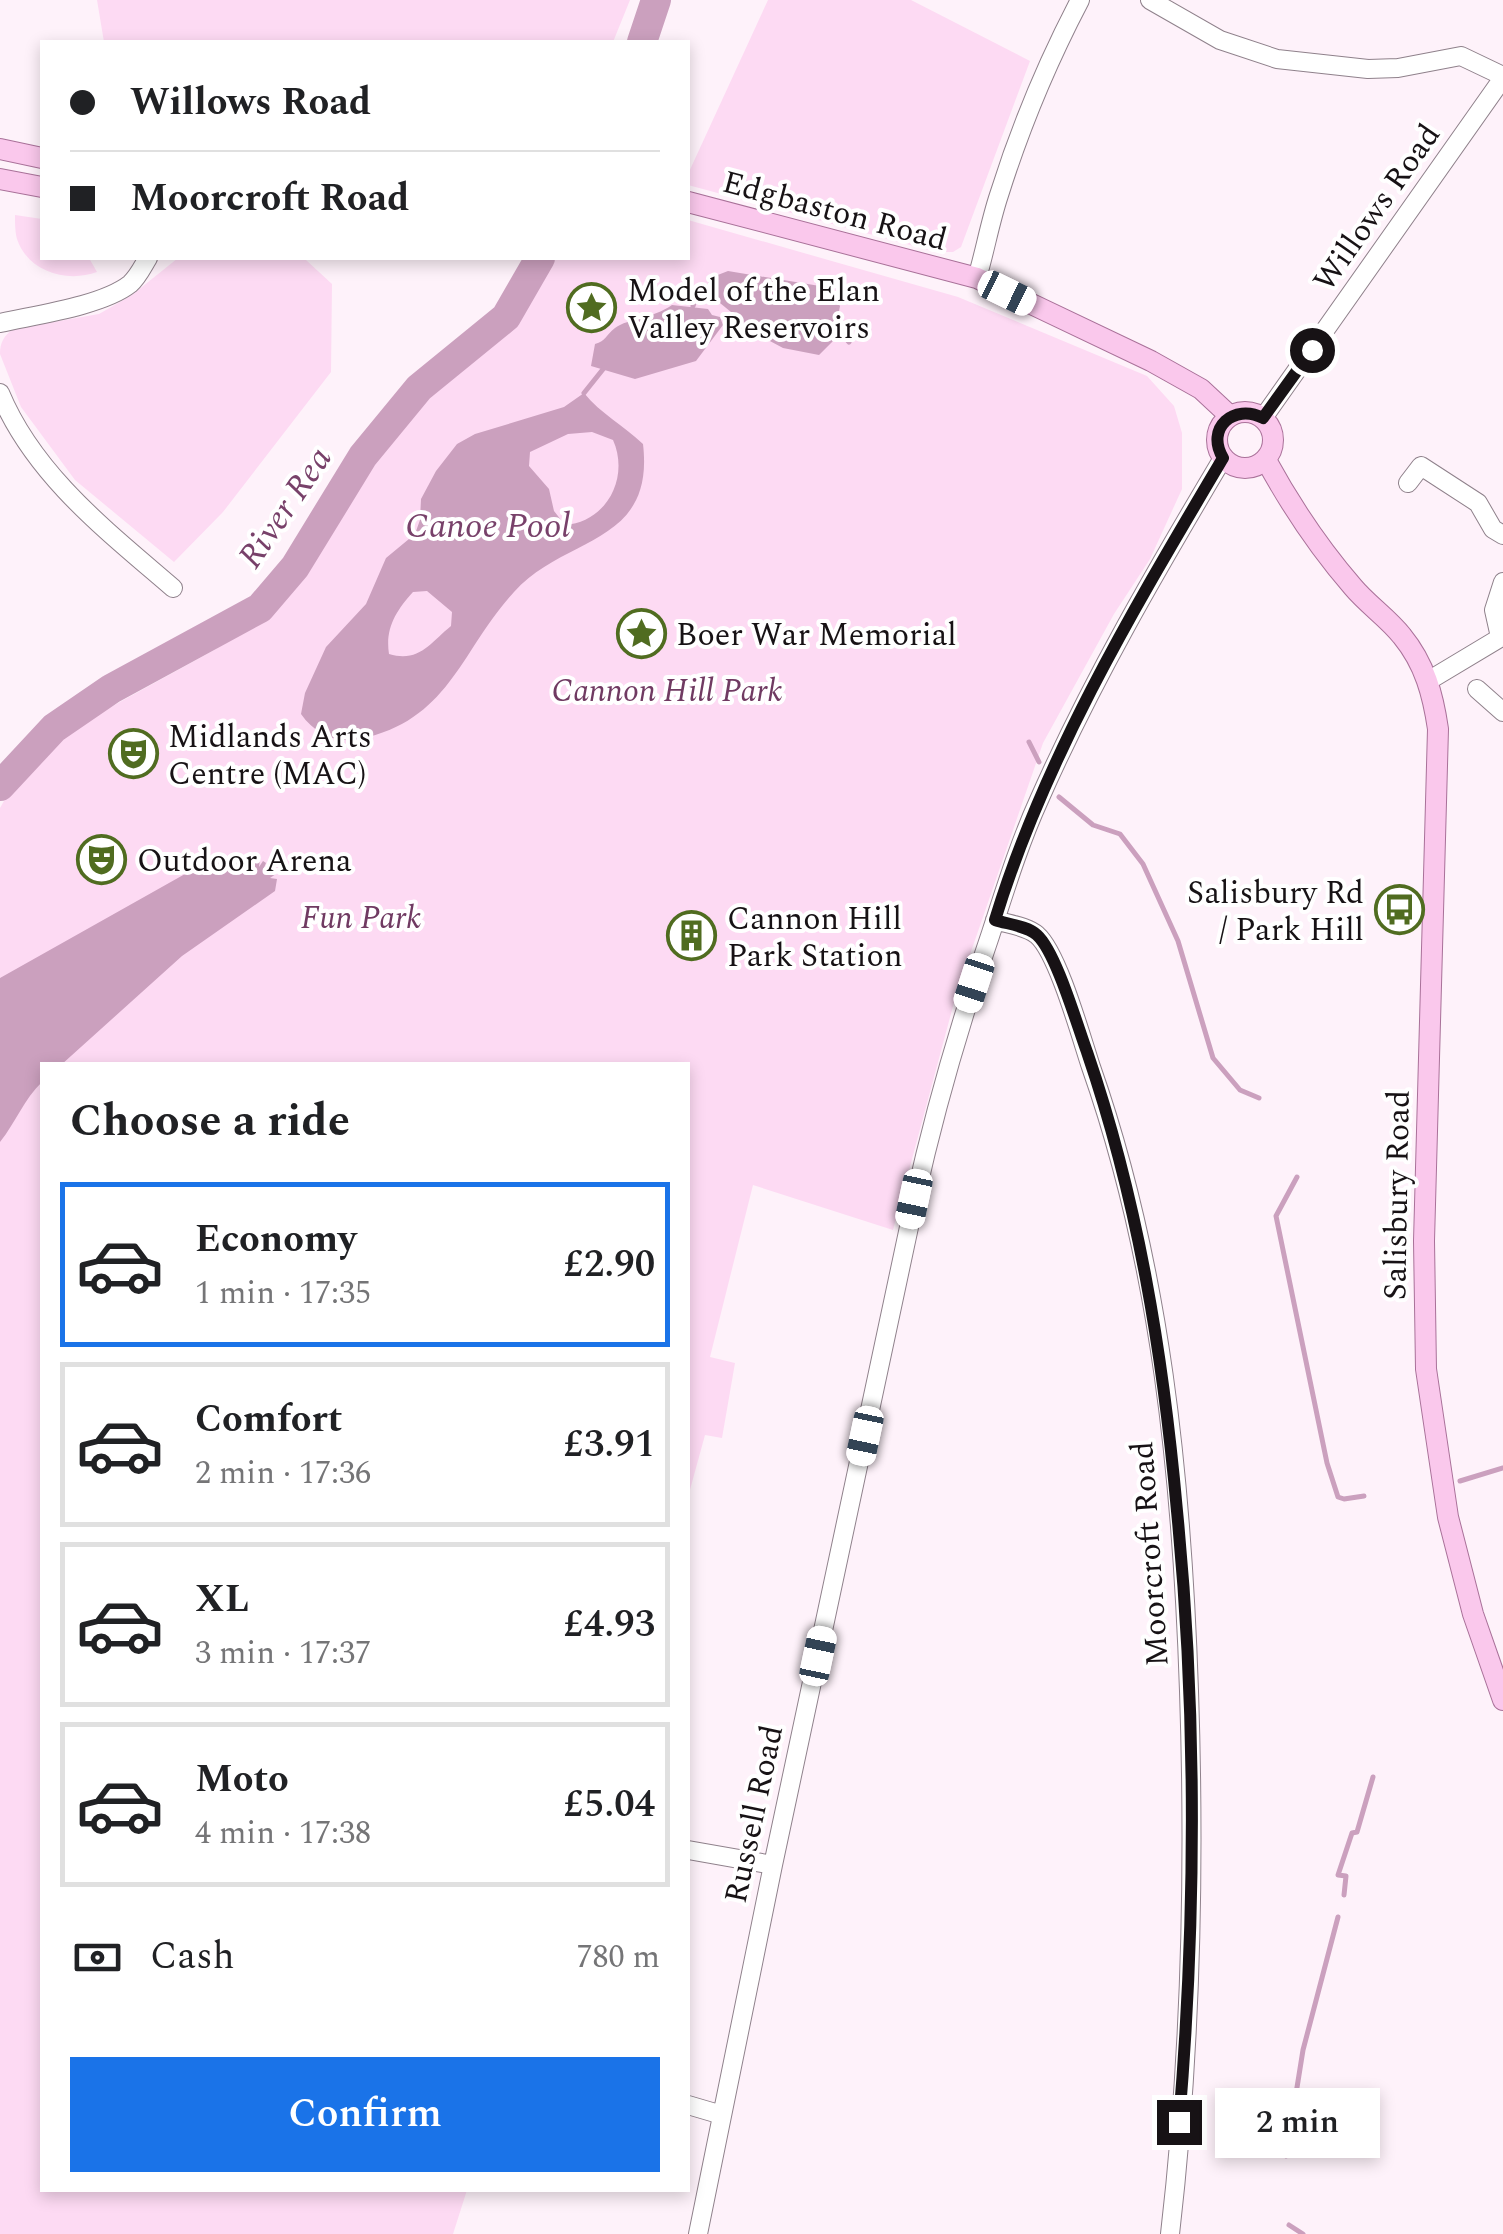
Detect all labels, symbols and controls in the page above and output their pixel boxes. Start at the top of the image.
text: Willows Road [130,74,371,132]
street label: Willows Road [1301,114,1453,302]
street label: Edgbaston Road [717,158,952,265]
text: Moorcroft Road [130,170,409,228]
car [973,266,1041,320]
place label: Model of the Elan Valley Reservoirs [627,267,880,353]
place icon: Model of the Elan Valley Reservoirs [566,282,618,334]
route start [1290,328,1335,373]
water label: River Rea [225,436,346,580]
water label: Canoe Pool [405,500,571,553]
place icon: Boer War Memorial [615,608,667,660]
place label: Boer War Memorial [676,611,957,660]
park label: Cannon Hill Park [551,667,783,716]
place label: Midlands Arts Centre (MAC) [168,713,372,799]
theatre icon: Midlands Arts Centre (MAC) [107,728,159,780]
theatre icon: Outdoor Arena [76,834,128,886]
place label: Outdoor Arena [137,837,352,886]
place label: Salisbury Rd / Park Hill [1187,869,1364,955]
bus stop icon: Salisbury Rd / Park Hill [1373,884,1425,936]
park label: Fun Park [301,894,421,943]
place label: Cannon Hill Park Station [727,895,903,981]
building icon: Cannon Hill Park Station [666,910,718,962]
car [950,950,998,1016]
text: Choose a ride [70,1087,350,1156]
street label: Salisbury Road [1371,1090,1424,1301]
car [893,1167,935,1231]
text: Economy [195,1211,356,1269]
icon: car [75,1220,165,1310]
text: £2.90 [564,1236,655,1294]
text: 1 min · 17:35 [195,1269,371,1318]
text: Comfort [195,1391,342,1449]
icon: car [75,1400,165,1490]
car [844,1404,886,1468]
text: £3.91 [564,1416,655,1474]
street label: Moorcroft Road [1118,1440,1183,1668]
text: 2 min · 17:36 [195,1449,371,1498]
text: XL [195,1571,249,1629]
icon: car [75,1580,165,1670]
text: £4.93 [564,1596,655,1654]
car [797,1624,839,1688]
text: 3 min · 17:37 [195,1629,371,1678]
street label: Russell Road [712,1721,797,1908]
text: Moto [195,1751,289,1809]
icon: car [75,1760,165,1850]
text: £5.04 [564,1776,655,1834]
text: 4 min · 17:38 [195,1809,371,1858]
text: Cash [150,1928,235,1986]
icon: cash [70,1930,125,1985]
text: 780 m [576,1933,660,1982]
button: Confirm [70,2057,660,2172]
callout: 2 min [1214,2087,1379,2157]
text: 2 min [1256,2098,1339,2147]
route end [1157,2100,1202,2145]

